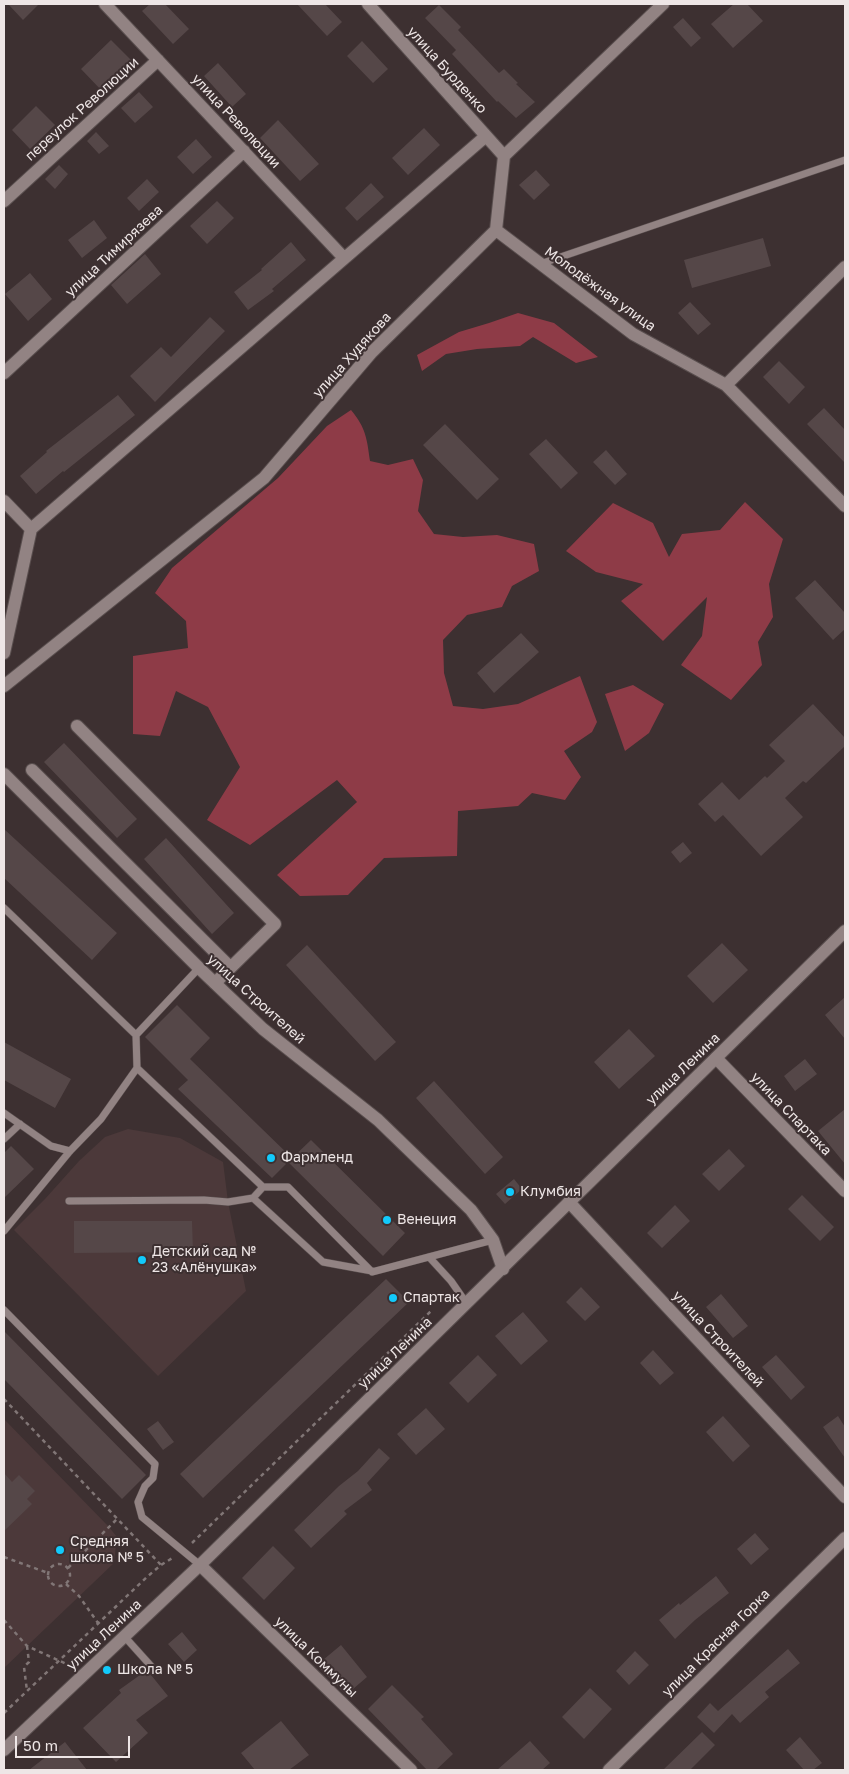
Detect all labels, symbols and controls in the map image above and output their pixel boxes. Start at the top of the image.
street label: улица Бурденко [404,23,490,117]
street label: переулок Революции [22,54,142,164]
street label: улица Революции [188,70,284,172]
street label: улица Тимирязева [62,202,166,300]
street label: Молодёжная улица [541,243,659,335]
street label: улица Худякова [309,309,395,401]
street label: улица Строителей [204,951,308,1047]
street label: улица Ленина [643,1030,723,1108]
street label: улица Спартака [747,1069,835,1159]
place label: Фармленд [281,1150,353,1166]
marker: Фармленд [265,1152,277,1164]
place label: Клумбия [520,1184,581,1200]
marker: Клумбия [504,1186,516,1198]
place label: Венеция [397,1212,456,1228]
marker: Венеция [381,1214,393,1226]
place label: Детский сад № 23 «Алёнушка» [152,1244,257,1276]
marker: Детский сад № 23 «Алёнушка» [136,1254,148,1266]
street label: улица Строителей [669,1287,767,1391]
place label: Спартак [403,1290,460,1306]
marker: Спартак [387,1292,399,1304]
street label: улица Ленина [355,1314,435,1392]
place label: Средняя школа № 5 [70,1534,144,1566]
marker: Средняя школа № 5 [54,1544,66,1556]
street label: улица Красная Горка [659,1586,773,1700]
street label: улица Ленина [63,1596,145,1674]
street label: улица Коммуны [271,1613,361,1701]
place label: Школа № 5 [117,1662,193,1678]
marker: Школа № 5 [101,1664,113,1676]
scale bar [18,1726,132,1758]
text: 50 m [23,1736,58,1754]

